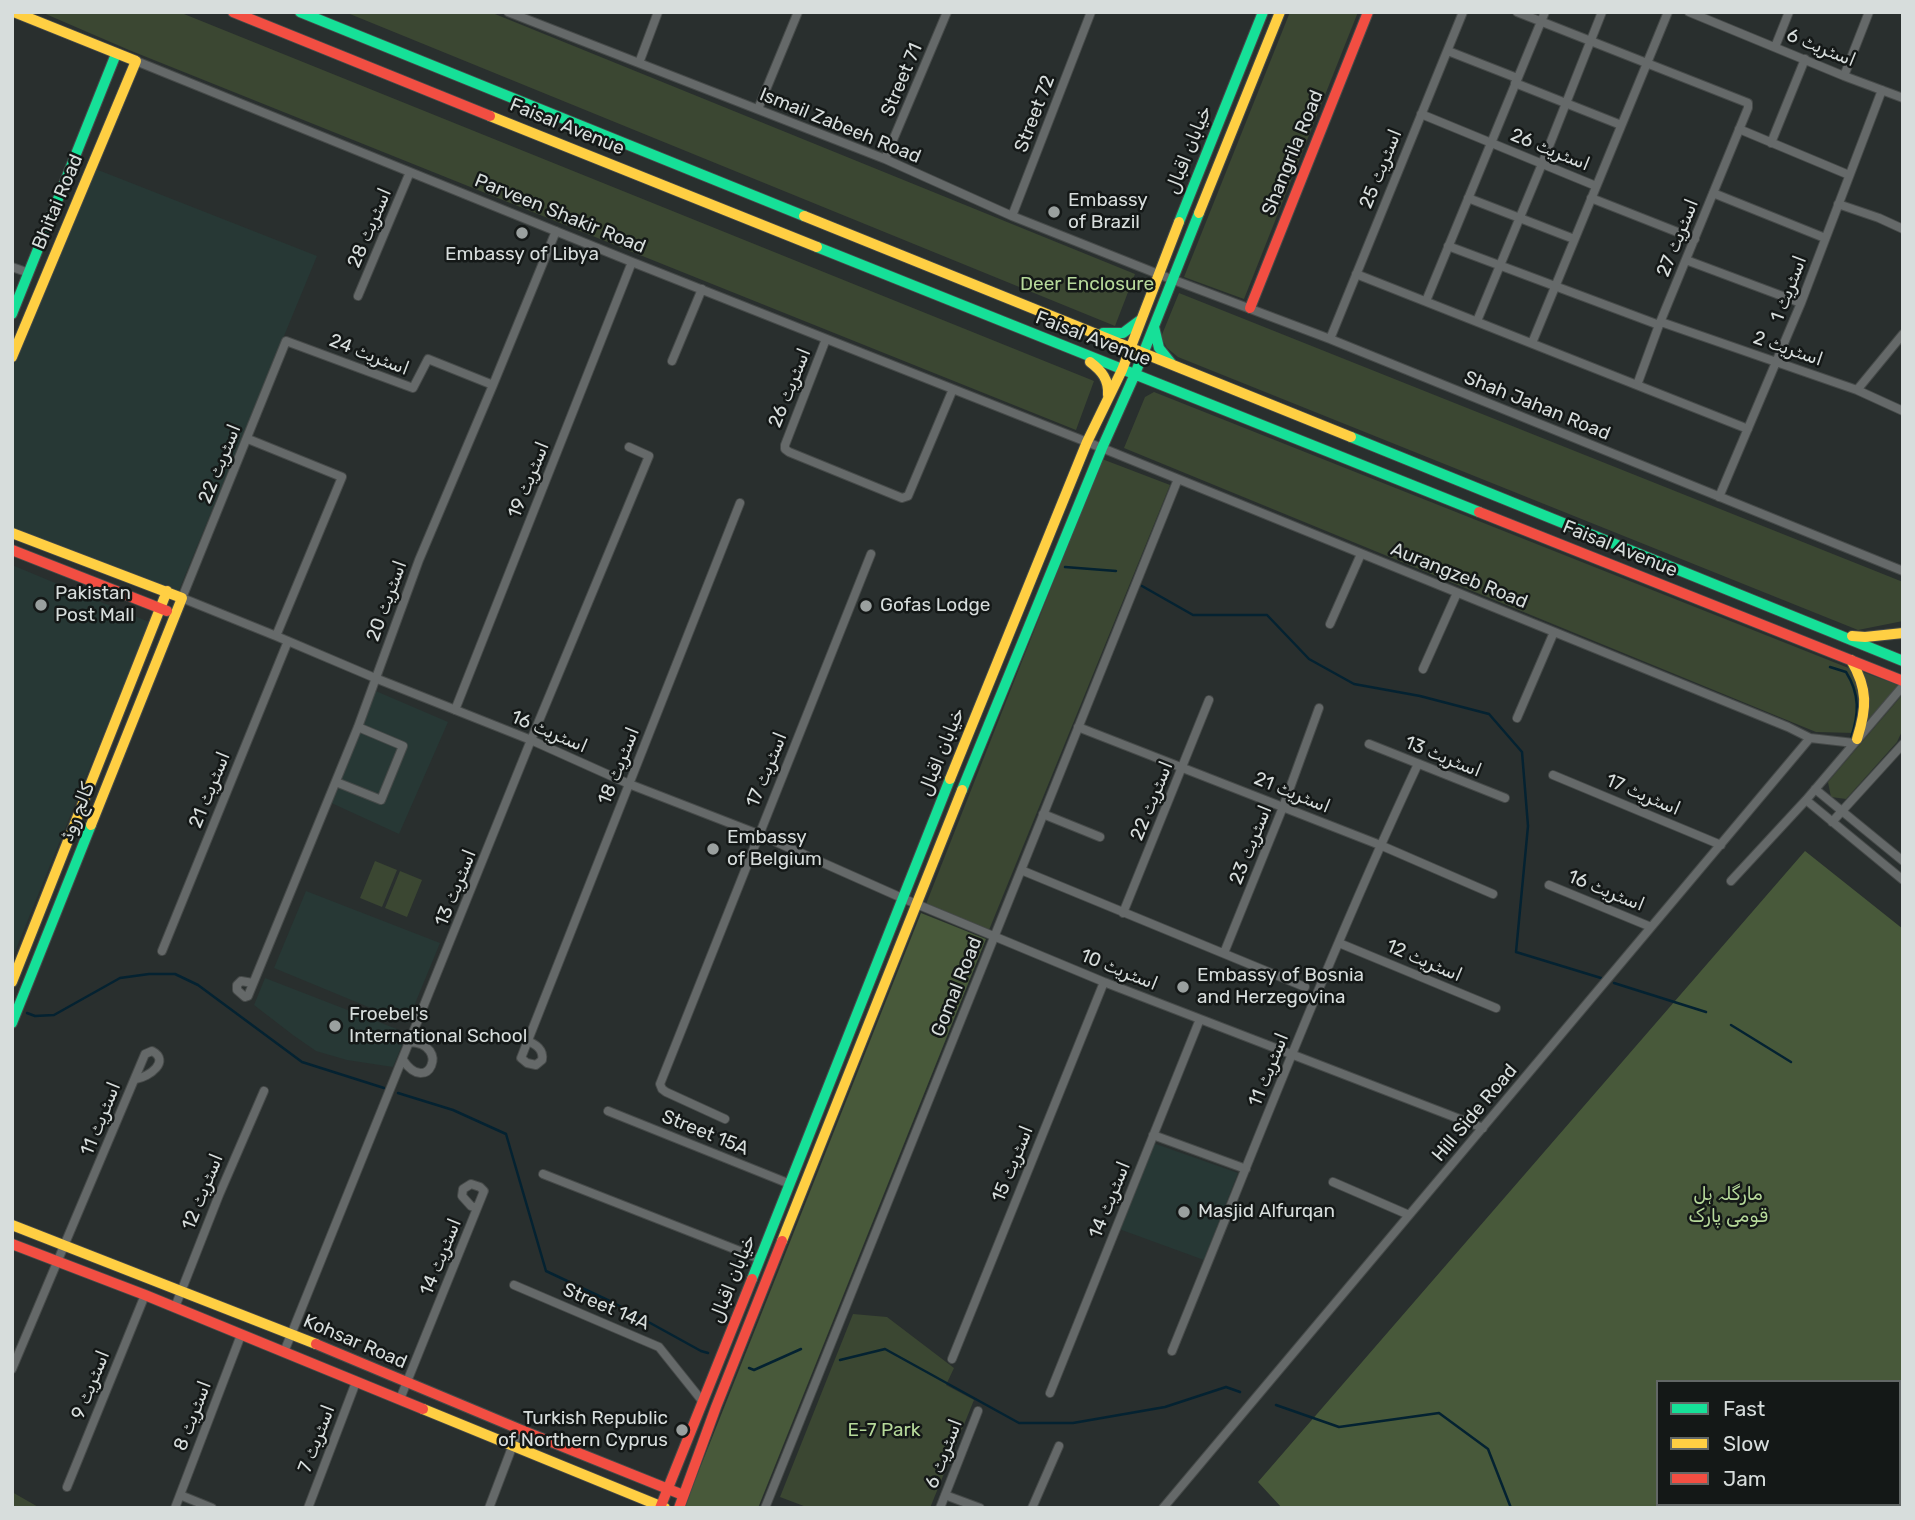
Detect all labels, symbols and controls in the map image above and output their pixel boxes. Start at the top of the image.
street label: اسٹریٹ 6 [1783,24,1859,72]
street label: Street 71 [876,40,928,120]
street label: Street 72 [1010,72,1060,156]
street label: Ismail Zabeeh Road [756,83,924,169]
street label: Shangrila Road [1257,87,1329,219]
street label: Faisal Avenue [506,94,628,160]
street label: خیابان اقبال [1161,103,1217,197]
street label: اسٹریٹ 26 [1507,124,1593,176]
street label: اسٹریٹ 25 [1355,126,1407,212]
street label: Bhitai Road [28,151,88,253]
street label: Parveen Shakir Road [471,169,649,259]
street label: اسٹریٹ 28 [343,185,397,271]
place label: Embassy of Brazil [1068,190,1148,234]
street label: اسٹریٹ 27 [1652,196,1704,280]
marker: Embassy of Brazil [1046,204,1062,220]
marker: Embassy of Libya [514,225,530,241]
place label: Embassy of Libya [445,244,599,266]
street label: اسٹریٹ 1 [1766,253,1812,325]
park label: Deer Enclosure [1020,274,1154,296]
street label: Faisal Avenue [1032,307,1154,371]
street label: اسٹریٹ 2 [1750,326,1826,372]
street label: اسٹریٹ 24 [326,329,412,381]
street label: اسٹریٹ 26 [764,345,816,431]
street label: Shah Jahan Road [1460,366,1614,446]
street label: اسٹریٹ 22 [194,421,246,507]
street label: اسٹریٹ 19 [503,438,555,522]
street label: Faisal Avenue [1559,516,1681,582]
street label: Aurangzeb Road [1387,538,1531,614]
street label: اسٹریٹ 20 [362,558,412,644]
place label: Pakistan Post Mall [55,583,135,627]
place label: Gofas Lodge [880,595,990,617]
marker: Pakistan Post Mall [33,597,49,613]
marker: Gofas Lodge [858,598,874,614]
street label: خیابان اقبال [914,705,970,799]
street label: اسٹریٹ 16 [507,706,591,758]
street label: اسٹریٹ 18 [593,724,645,808]
street label: اسٹریٹ 17 [742,729,792,811]
street label: اسٹریٹ 13 [1401,731,1485,783]
street label: اسٹریٹ 21 [184,749,236,831]
street label: اسٹریٹ 22 [1126,758,1178,844]
street label: اسٹریٹ 21 [1251,767,1333,819]
street label: اسٹریٹ 17 [1602,769,1684,821]
street label: کالج روڈ [56,779,100,845]
street label: اسٹریٹ 23 [1225,802,1277,888]
place label: Embassy of Belgium [727,827,822,871]
marker: Embassy of Belgium [705,841,721,857]
street label: اسٹریٹ 13 [430,846,482,930]
street label: اسٹریٹ 16 [1564,865,1648,917]
street label: Gomal Road [927,934,987,1040]
street label: اسٹریٹ 12 [1383,935,1465,987]
street label: اسٹریٹ 10 [1077,944,1161,996]
place label: Embassy of Bosnia and Herzegovina [1197,965,1364,1009]
marker: Embassy of Bosnia and Herzegovina [1175,979,1191,995]
place label: Froebel's International School [349,1004,527,1048]
marker: Froebel's International School [327,1018,343,1034]
street label: اسٹریٹ 11 [1244,1030,1294,1110]
street label: Hill Side Road [1428,1060,1522,1166]
street label: اسٹریٹ 11 [76,1079,126,1159]
street label: Street 15A [658,1105,752,1161]
street label: اسٹریٹ 15 [987,1122,1039,1206]
street label: اسٹریٹ 12 [177,1151,229,1233]
street label: اسٹریٹ 14 [1084,1158,1136,1242]
park label: مارگلہ ہل قومی پارک [1688,1184,1768,1228]
place label: Masjid Alfurqan [1198,1201,1335,1223]
marker: Masjid Alfurqan [1176,1204,1192,1220]
street label: اسٹریٹ 14 [415,1215,467,1299]
street label: خیابان اقبال [705,1232,761,1326]
street label: Street 14A [559,1278,653,1336]
street label: Kohsar Road [300,1310,410,1374]
street label: اسٹریٹ 9 [67,1347,115,1423]
street label: اسٹریٹ 8 [169,1378,217,1454]
legend [1656,1380,1901,1506]
text: Fast [1723,1396,1765,1421]
street label: اسٹریٹ 7 [294,1402,340,1476]
place label: Turkish Republic of Northern Cyprus [498,1408,668,1452]
street label: اسٹریٹ 6 [920,1416,968,1492]
park label: E-7 Park [847,1420,921,1442]
marker: Turkish Republic of Northern Cyprus [674,1422,690,1438]
text: Slow [1723,1431,1770,1456]
text: Jam [1723,1466,1767,1491]

